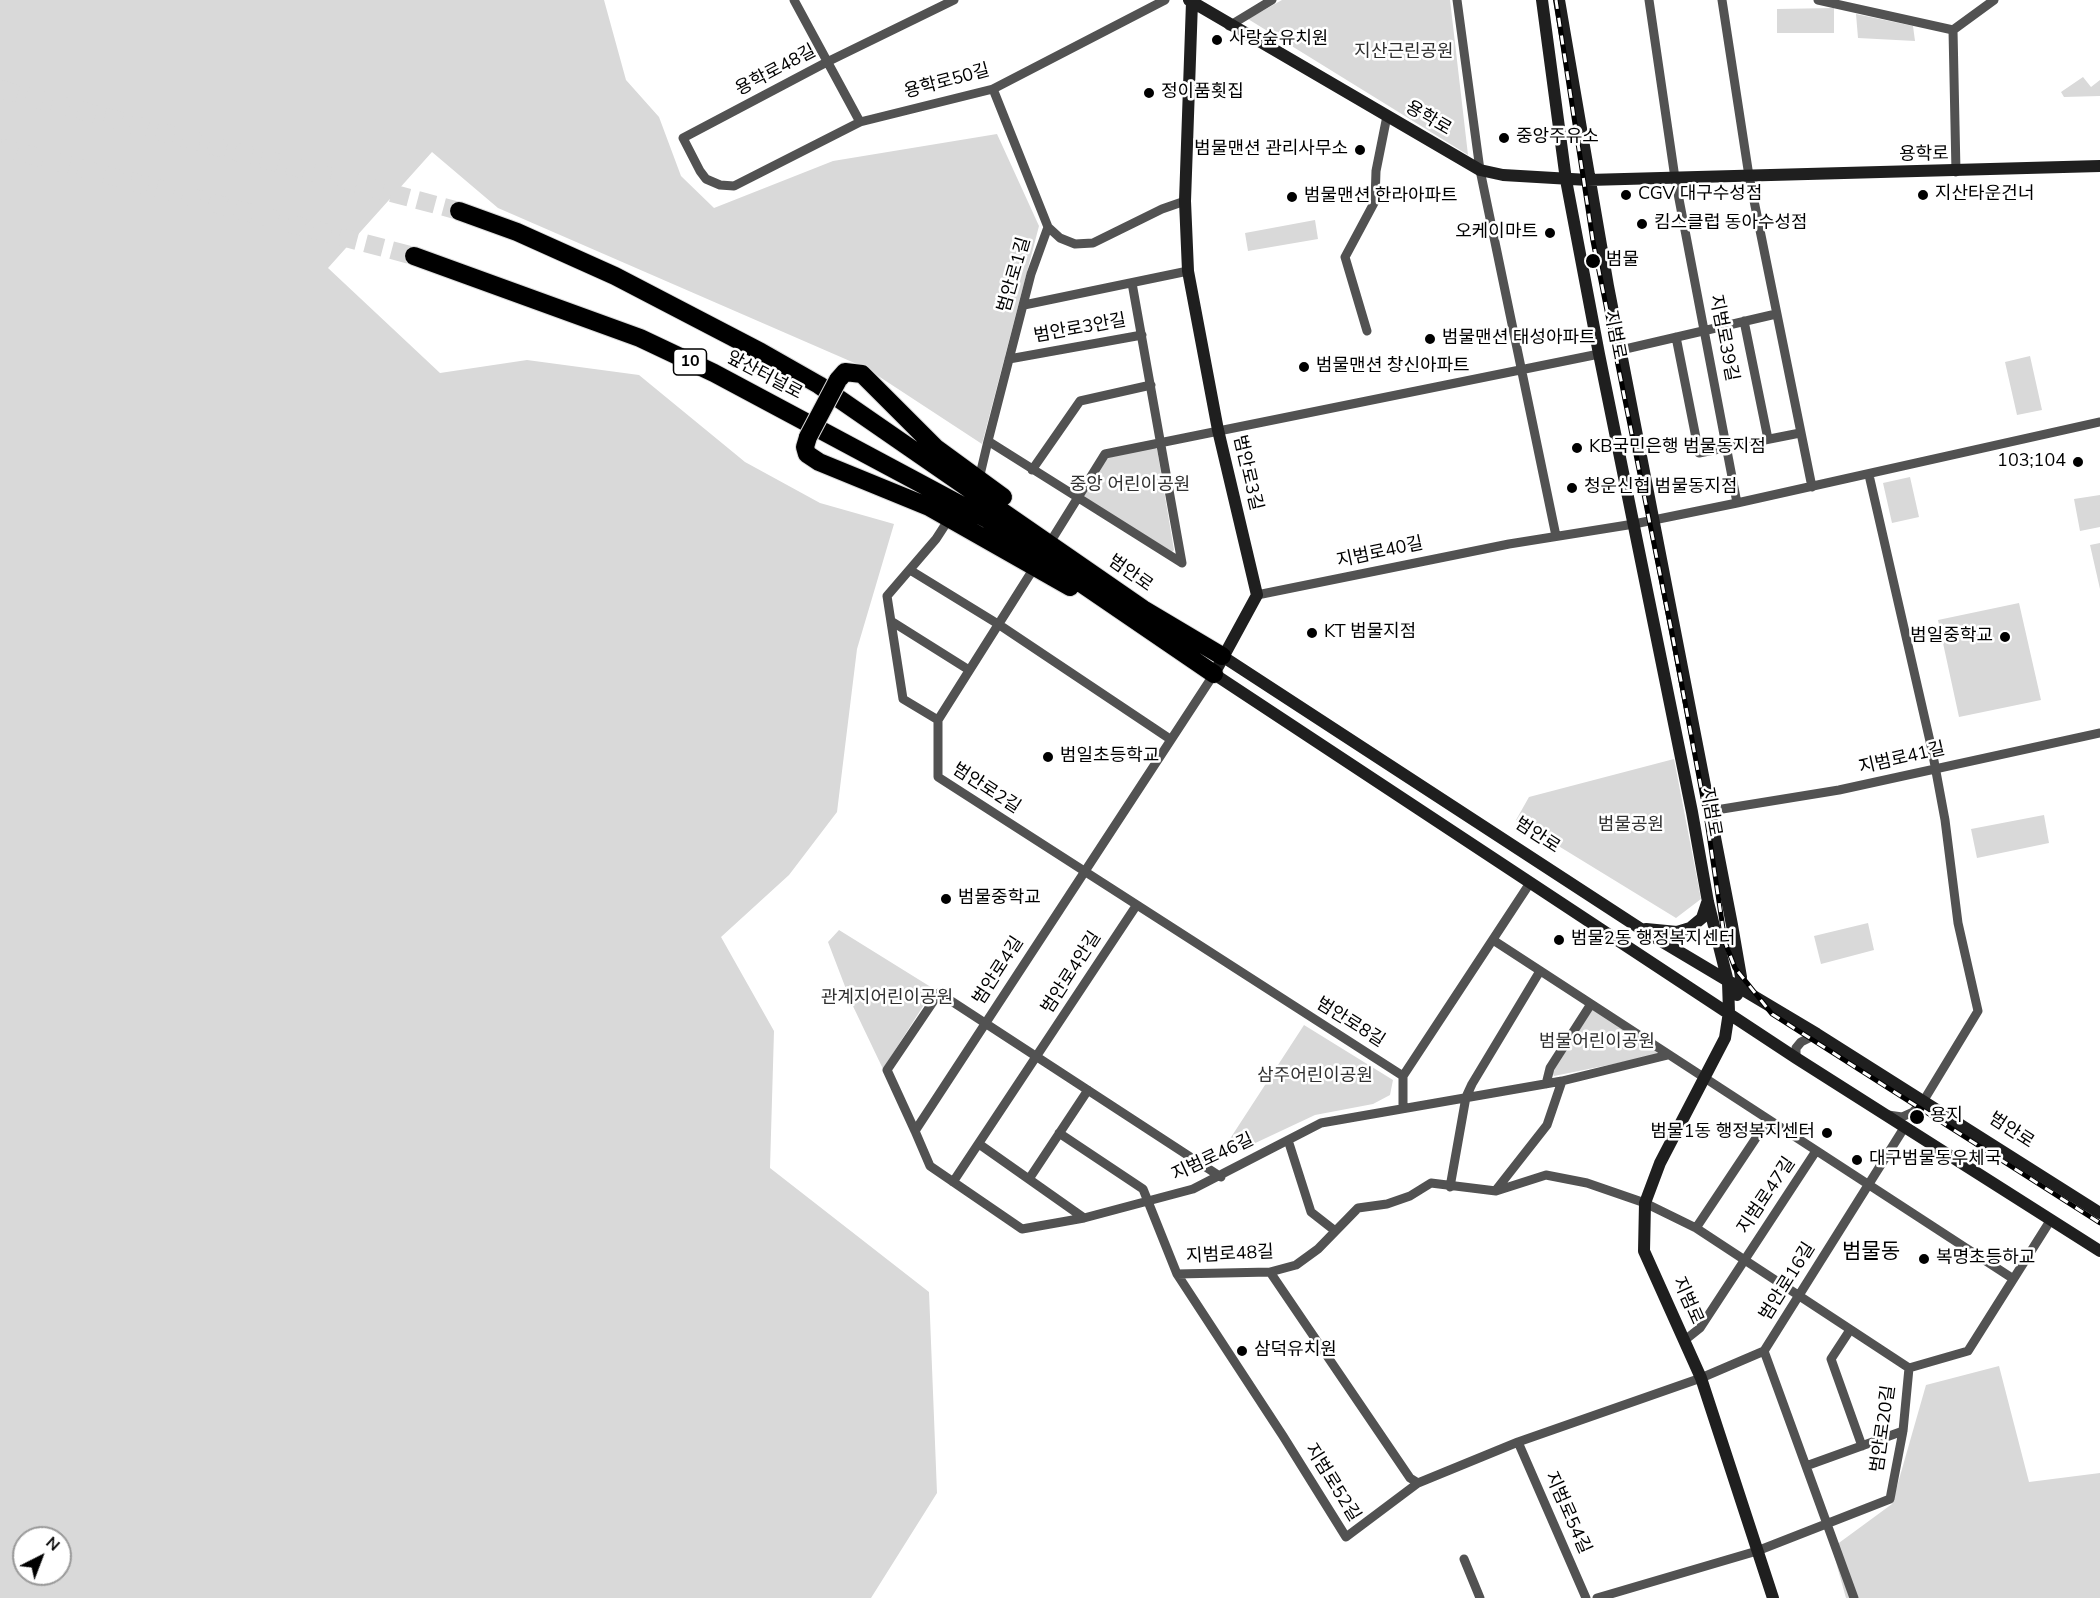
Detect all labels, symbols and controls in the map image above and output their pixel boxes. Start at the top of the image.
place label: 사랑숲유치원 [1229,29,1328,51]
marker: 사랑숲유치원 [1210,33,1224,47]
street label: 용학로48길 [732,41,820,101]
park label: 지산근린공원 [1354,42,1454,64]
street label: 용학로50길 [902,60,992,104]
place label: 정이품횟집 [1161,82,1244,104]
marker: 정이품횟집 [1142,86,1156,100]
street label: 용학로 [1401,97,1455,141]
place label: 중앙주유소 [1516,127,1599,149]
marker: 중앙주유소 [1497,131,1511,145]
place label: 범물맨션 관리사무소 [1194,139,1348,161]
marker: 범물맨션 관리사무소 [1353,143,1367,157]
street label: 용학로 [1899,144,1949,166]
place label: CGV 대구수성점 [1638,184,1762,206]
place label: 지산타운건너 [1935,184,2034,206]
place label: 범물맨션 한라아파트 [1304,186,1458,208]
marker: CGV 대구수성점 [1619,188,1633,202]
marker: 지산타운건너 [1916,188,1930,202]
marker: 범물맨션 한라아파트 [1285,190,1299,204]
place label: 킴스클럽 동아수성점 [1654,213,1808,235]
marker: 킴스클럽 동아수성점 [1635,217,1649,231]
place label: 오케이마트 [1455,222,1538,244]
marker: 오케이마트 [1543,226,1557,240]
street label: 범안로1길 [994,235,1036,315]
place label: 범물 [1606,250,1639,272]
marker: 범물 [1584,252,1602,270]
street label: 지범로39길 [1704,293,1742,383]
street label: 지범로 [1599,309,1629,361]
street label: 범안로3안길 [1032,310,1128,348]
place label: 범물맨션 태성아파트 [1442,328,1596,350]
marker: 범물맨션 태성아파트 [1423,332,1437,346]
street label: 앞산터널로 [722,347,806,405]
road number: 10 [674,349,706,375]
place label: 범물맨션 창신아파트 [1316,356,1470,378]
marker: 범물맨션 창신아파트 [1297,360,1311,374]
street label: 범안로3길 [1228,433,1266,513]
place label: KB국민은행 범물동지점 [1589,437,1766,459]
marker: KB국민은행 범물동지점 [1570,441,1584,455]
place label: 103;104 [1997,451,2066,473]
marker: 103;104 [2071,455,2085,469]
park label: 중앙 어린이공원 [1070,475,1190,497]
place label: 청운신협 범물동지점 [1584,477,1738,499]
marker: 청운신협 범물동지점 [1565,481,1579,495]
street label: 지범로40길 [1335,533,1425,573]
street label: 범안로 [1103,551,1157,597]
place label: KT 범물지점 [1324,622,1416,644]
marker: KT 범물지점 [1305,626,1319,640]
place label: 범일중학교 [1910,626,1993,648]
marker: 범일중학교 [1998,630,2012,644]
street label: 지범로41길 [1857,739,1947,779]
place label: 범일초등학교 [1060,746,1159,768]
marker: 범일초등학교 [1041,750,1055,764]
street label: 범안로2길 [948,759,1024,819]
street label: 지범로 [1695,786,1725,838]
street label: 범안로 [1510,813,1564,859]
park label: 범물공원 [1598,815,1664,837]
place label: 범물중학교 [958,888,1041,910]
marker: 범물중학교 [939,892,953,906]
street label: 범안로4안길 [1037,928,1107,1018]
place label: 범물2동 행정복지센터 [1571,929,1735,951]
street label: 범안로4길 [969,933,1029,1009]
marker: 범물2동 행정복지센터 [1552,933,1566,947]
park label: 관계지어린이공원 [821,988,953,1010]
street label: 범안로8길 [1312,993,1388,1053]
park label: 범물어린이공원 [1539,1032,1655,1054]
park label: 삼주어린이공원 [1257,1066,1373,1088]
place label: 용지 [1930,1106,1963,1128]
marker: 용지 [1908,1108,1926,1126]
street label: 범안로 [1984,1108,2038,1154]
place label: 범물1동 행정복지센터 [1651,1122,1815,1144]
marker: 범물1동 행정복지센터 [1820,1126,1834,1140]
street label: 지범로46길 [1169,1130,1257,1186]
place label: 대구범물동우체국 [1869,1149,2001,1171]
marker: 대구범물동우체국 [1850,1153,1864,1167]
street label: 지범로47길 [1733,1154,1801,1238]
street label: 범안로16길 [1756,1239,1820,1325]
district label: 범물동 [1842,1240,1900,1266]
street label: 지범로48길 [1186,1242,1274,1268]
place label: 복명초등하교 [1936,1248,2035,1270]
marker: 복명초등하교 [1917,1252,1931,1266]
street label: 지범로 [1667,1274,1707,1328]
place label: 삼덕유치원 [1254,1340,1337,1362]
marker: 삼덕유치원 [1235,1344,1249,1358]
street label: 범안로20길 [1867,1384,1901,1474]
street label: 지범로52길 [1300,1440,1364,1526]
street label: 지범로54길 [1539,1468,1595,1558]
north arrow [12,1526,72,1586]
text: N [41,1532,65,1556]

